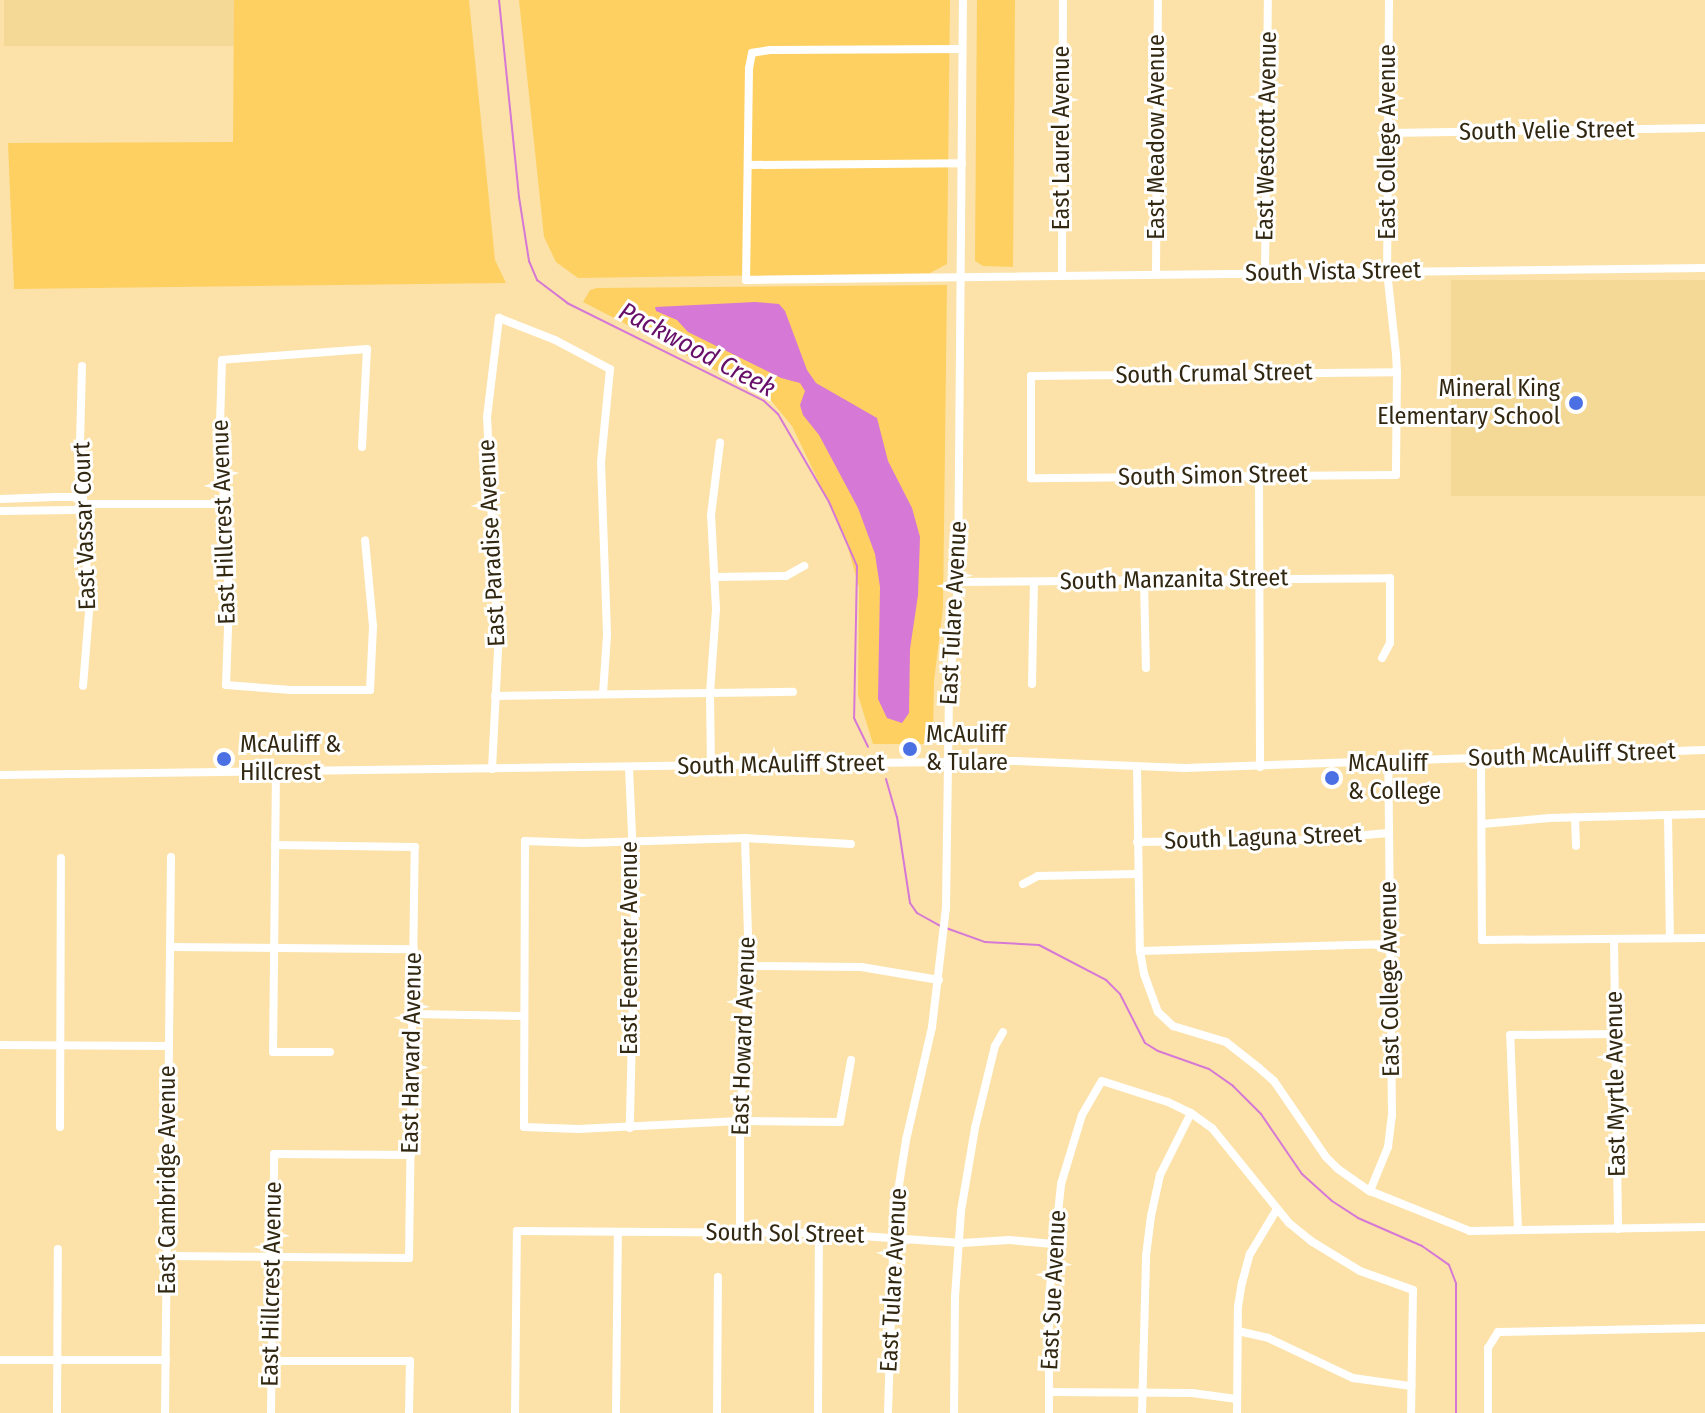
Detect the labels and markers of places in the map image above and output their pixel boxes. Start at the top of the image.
place label: Mineral King Elementary School [1377,375,1560,431]
marker: Mineral King Elementary School [1567,394,1585,412]
place label: McAuliff & Tulare [926,721,1008,777]
place label: McAuliff & Hillcrest [240,731,341,787]
marker: McAuliff & Tulare [901,740,919,758]
marker: McAuliff & Hillcrest [215,750,233,768]
place label: McAuliff & College [1348,750,1441,806]
marker: McAuliff & College [1323,769,1341,787]

